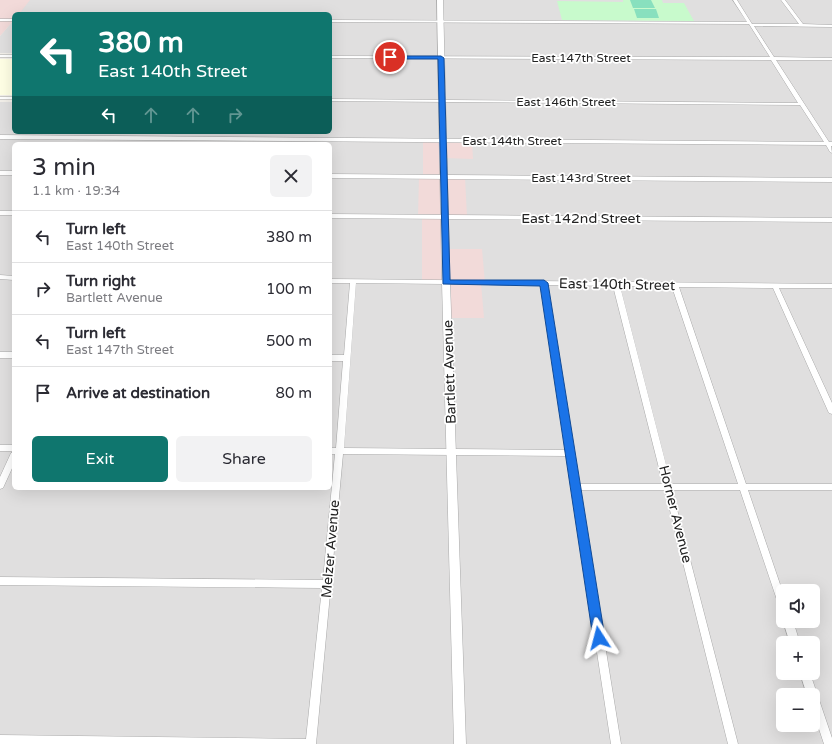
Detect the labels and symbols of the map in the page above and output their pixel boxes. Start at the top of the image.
pin [373,40,407,74]
street label: East 147th Street [531,51,631,65]
street label: East 146th Street [516,95,616,109]
street label: East 144th Street [462,134,562,148]
street label: East 143rd Street [531,171,631,185]
street label: East 142nd Street [521,210,642,227]
street label: East 140th Street [559,275,676,294]
street label: Bartlett Avenue [439,320,460,424]
street label: Horner Avenue [655,464,696,565]
street label: Melzer Avenue [318,499,343,599]
position arrow [578,617,620,659]

